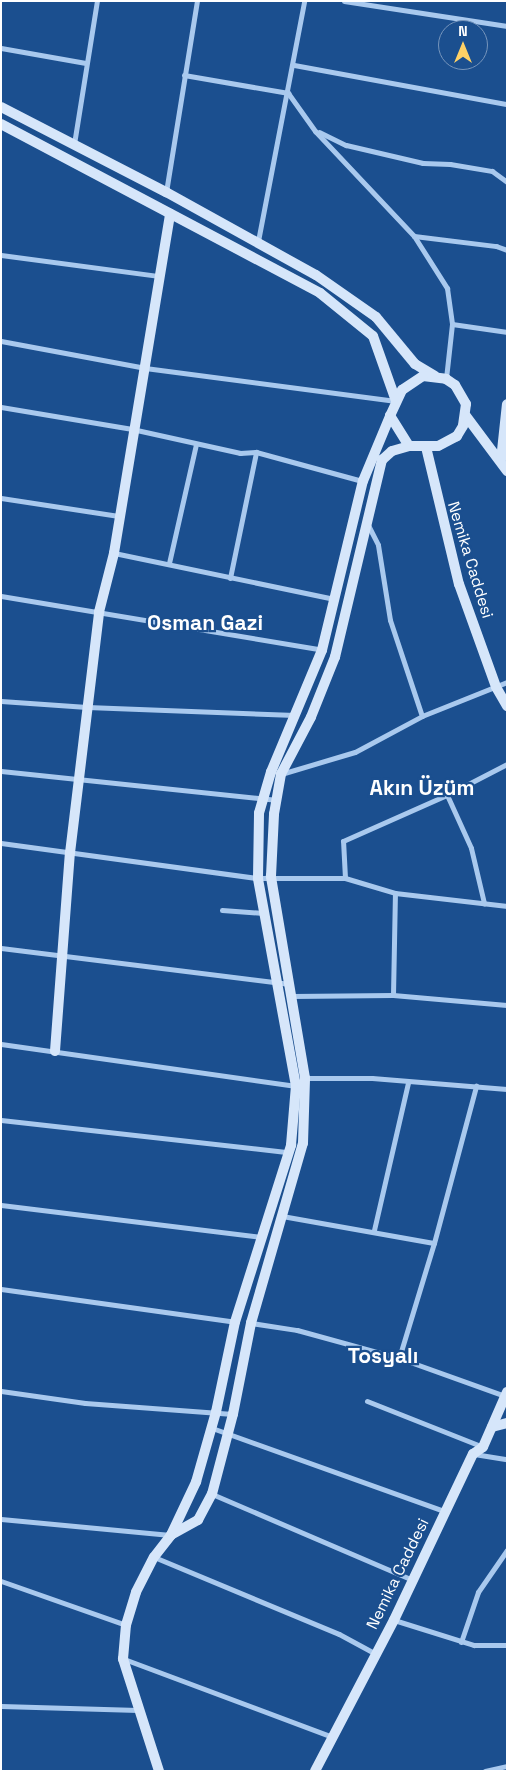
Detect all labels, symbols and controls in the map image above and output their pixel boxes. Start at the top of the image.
north arrow [438,20,488,70]
text: N [458,22,468,40]
street label: Nemika Caddesi [443,499,497,621]
district label: Osman Gazi [147,610,263,636]
district label: Akın Üzüm [370,775,474,801]
district label: Tosyalı [348,1343,418,1369]
street label: Nemika Caddesi [363,1515,433,1633]

